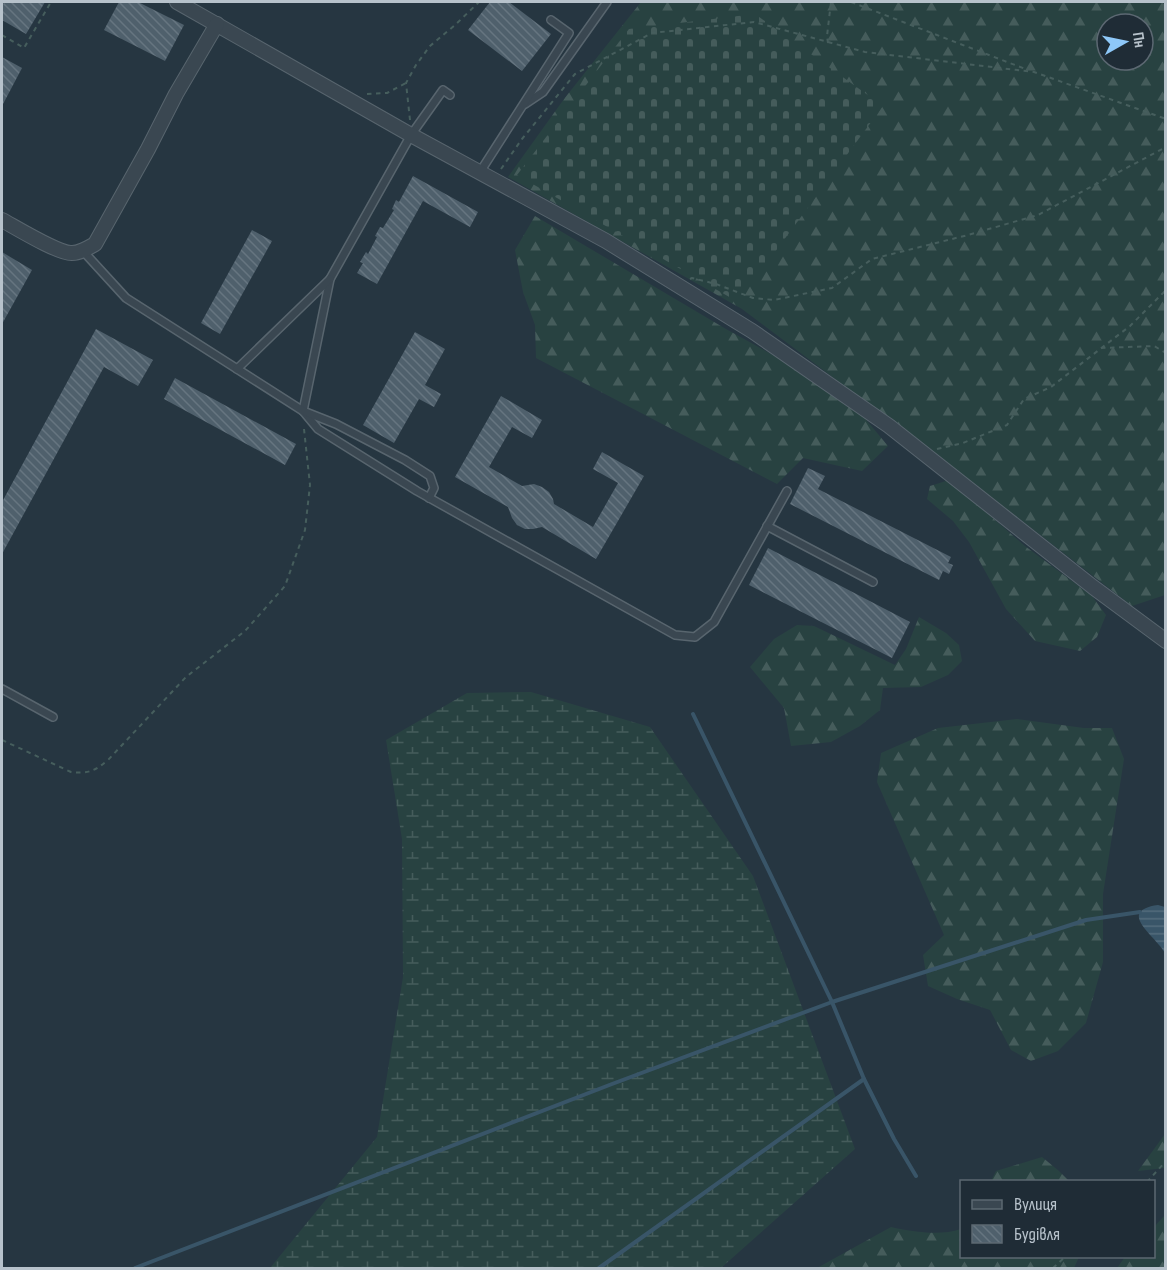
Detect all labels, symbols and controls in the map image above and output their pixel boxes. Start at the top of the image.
north arrow [1095,12,1155,72]
text: Пн [1128,31,1149,49]
legend [960,1180,1155,1258]
text: Вулиця [1014,1194,1057,1215]
text: Будівля [1014,1224,1060,1245]

